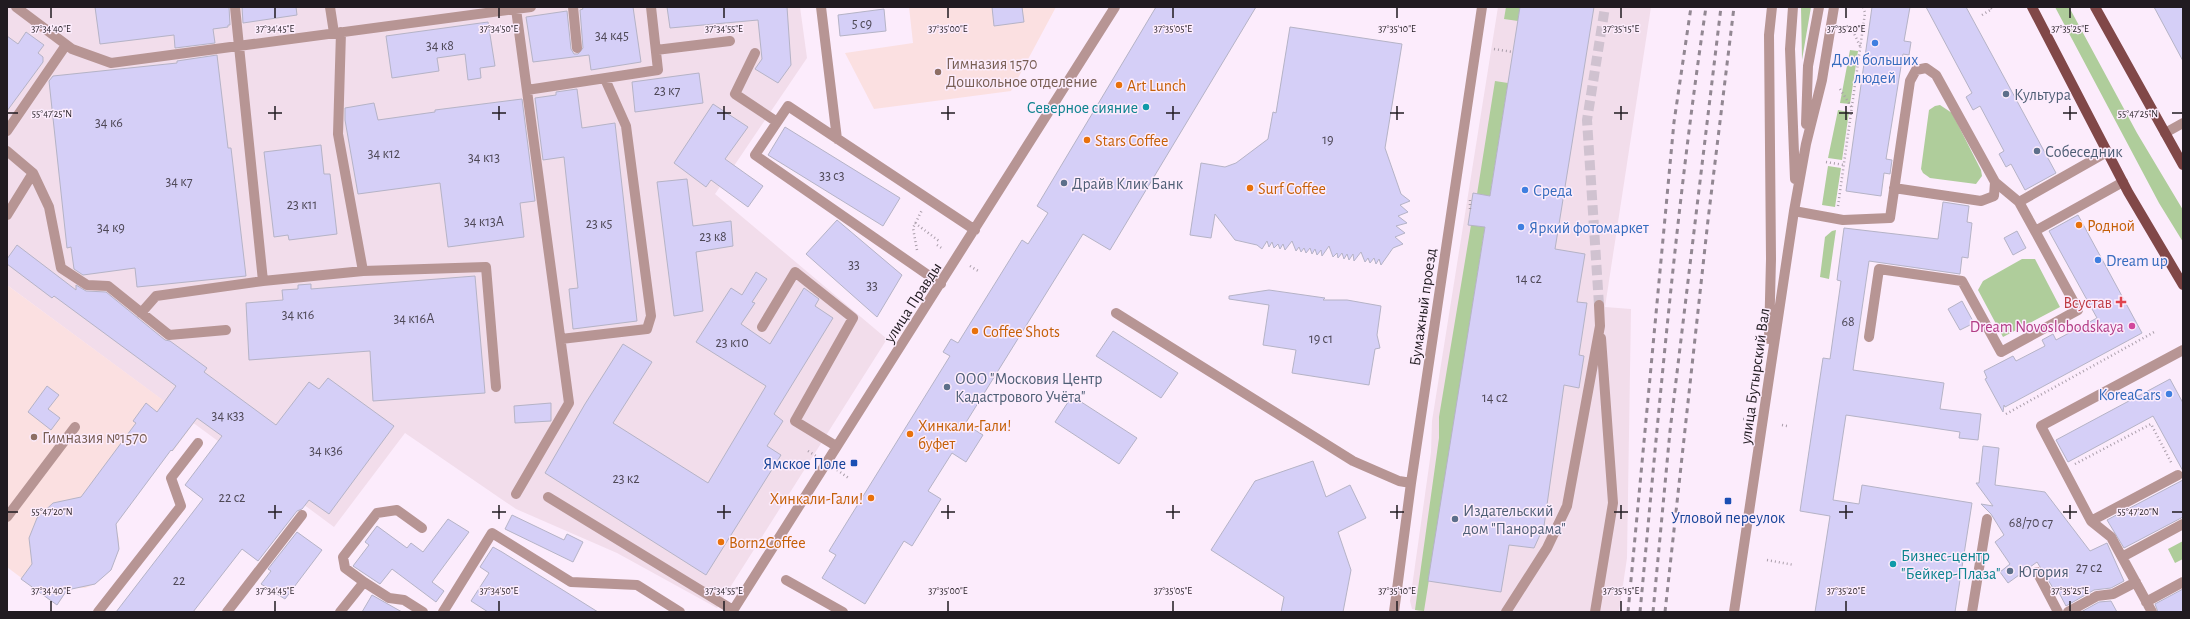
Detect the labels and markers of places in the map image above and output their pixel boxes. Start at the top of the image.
marker: Дом больших людей [1870,38,1880,48]
place label: Дом больших людей [1832,52,1918,86]
place label: Гимназия 1570 Дошкольное отделение [946,56,1097,90]
marker: Гимназия 1570 Дошкольное отделение [933,67,943,77]
place label: Art Lunch [1127,78,1186,94]
marker: Art Lunch [1114,80,1124,90]
place label: Культура [2014,87,2071,104]
marker: Культура [2001,89,2011,99]
place label: Северное сияние [1027,100,1138,116]
marker: Северное сияние [1141,102,1151,112]
place label: Stars Coffee [1095,133,1168,149]
marker: Stars Coffee [1082,135,1092,145]
place label: Собеседник [2045,144,2123,160]
marker: Собеседник [2032,146,2042,156]
place label: Драйв Клик Банк [1072,176,1184,192]
marker: Драйв Клик Банк [1059,178,1069,188]
place label: Surf Coffee [1258,181,1326,197]
marker: Surf Coffee [1245,183,1255,193]
place label: Среда [1533,183,1573,199]
marker: Среда [1520,185,1530,195]
place label: Родной [2087,218,2135,234]
place label: Яркий фотомаркет [1529,220,1649,236]
marker: Родной [2074,220,2084,230]
marker: Яркий фотомаркет [1516,222,1526,232]
place label: Dream up [2106,253,2168,269]
marker: Dream up [2093,255,2103,265]
place label: Всустав [2063,295,2112,312]
marker: Всустав [2115,296,2127,308]
place label: Dream Novoslobodskaya [1970,319,2124,336]
marker: Dream Novoslobodskaya [2127,321,2137,331]
place label: Coffee Shots [983,324,1060,340]
marker: Coffee Shots [970,326,980,336]
place label: ООО "Московия Центр Кадастрового Учёта" [955,371,1102,405]
marker: ООО "Московия Центр Кадастрового Учёта" [942,382,952,392]
place label: KoreaCars [2099,387,2161,403]
marker: KoreaCars [2164,389,2174,399]
place label: Хинкали-Гали! буфет [918,418,1011,453]
marker: Хинкали-Гали! буфет [905,429,915,439]
place label: Гимназия №1570 [42,430,147,446]
marker: Гимназия №1570 [29,432,39,442]
place label: Ямское Поле [763,456,846,472]
marker: Ямское Поле [849,458,859,468]
place label: Хинкали-Гали! [770,491,863,507]
marker: Хинкали-Гали! [866,493,876,503]
marker: Угловой переулок [1723,496,1733,506]
place label: Издательский дом "Панорама" [1463,503,1566,537]
place label: Угловой переулок [1671,510,1786,527]
marker: Издательский дом "Панорама" [1450,514,1460,524]
place label: Born2Coffee [729,535,806,551]
marker: Born2Coffee [716,537,726,547]
place label: Бизнес-центр "Бейкер-Плаза" [1901,548,2000,582]
marker: Бизнес-центр "Бейкер-Плаза" [1888,559,1898,569]
place label: Югория [2018,564,2069,580]
marker: Югория [2005,566,2015,576]

